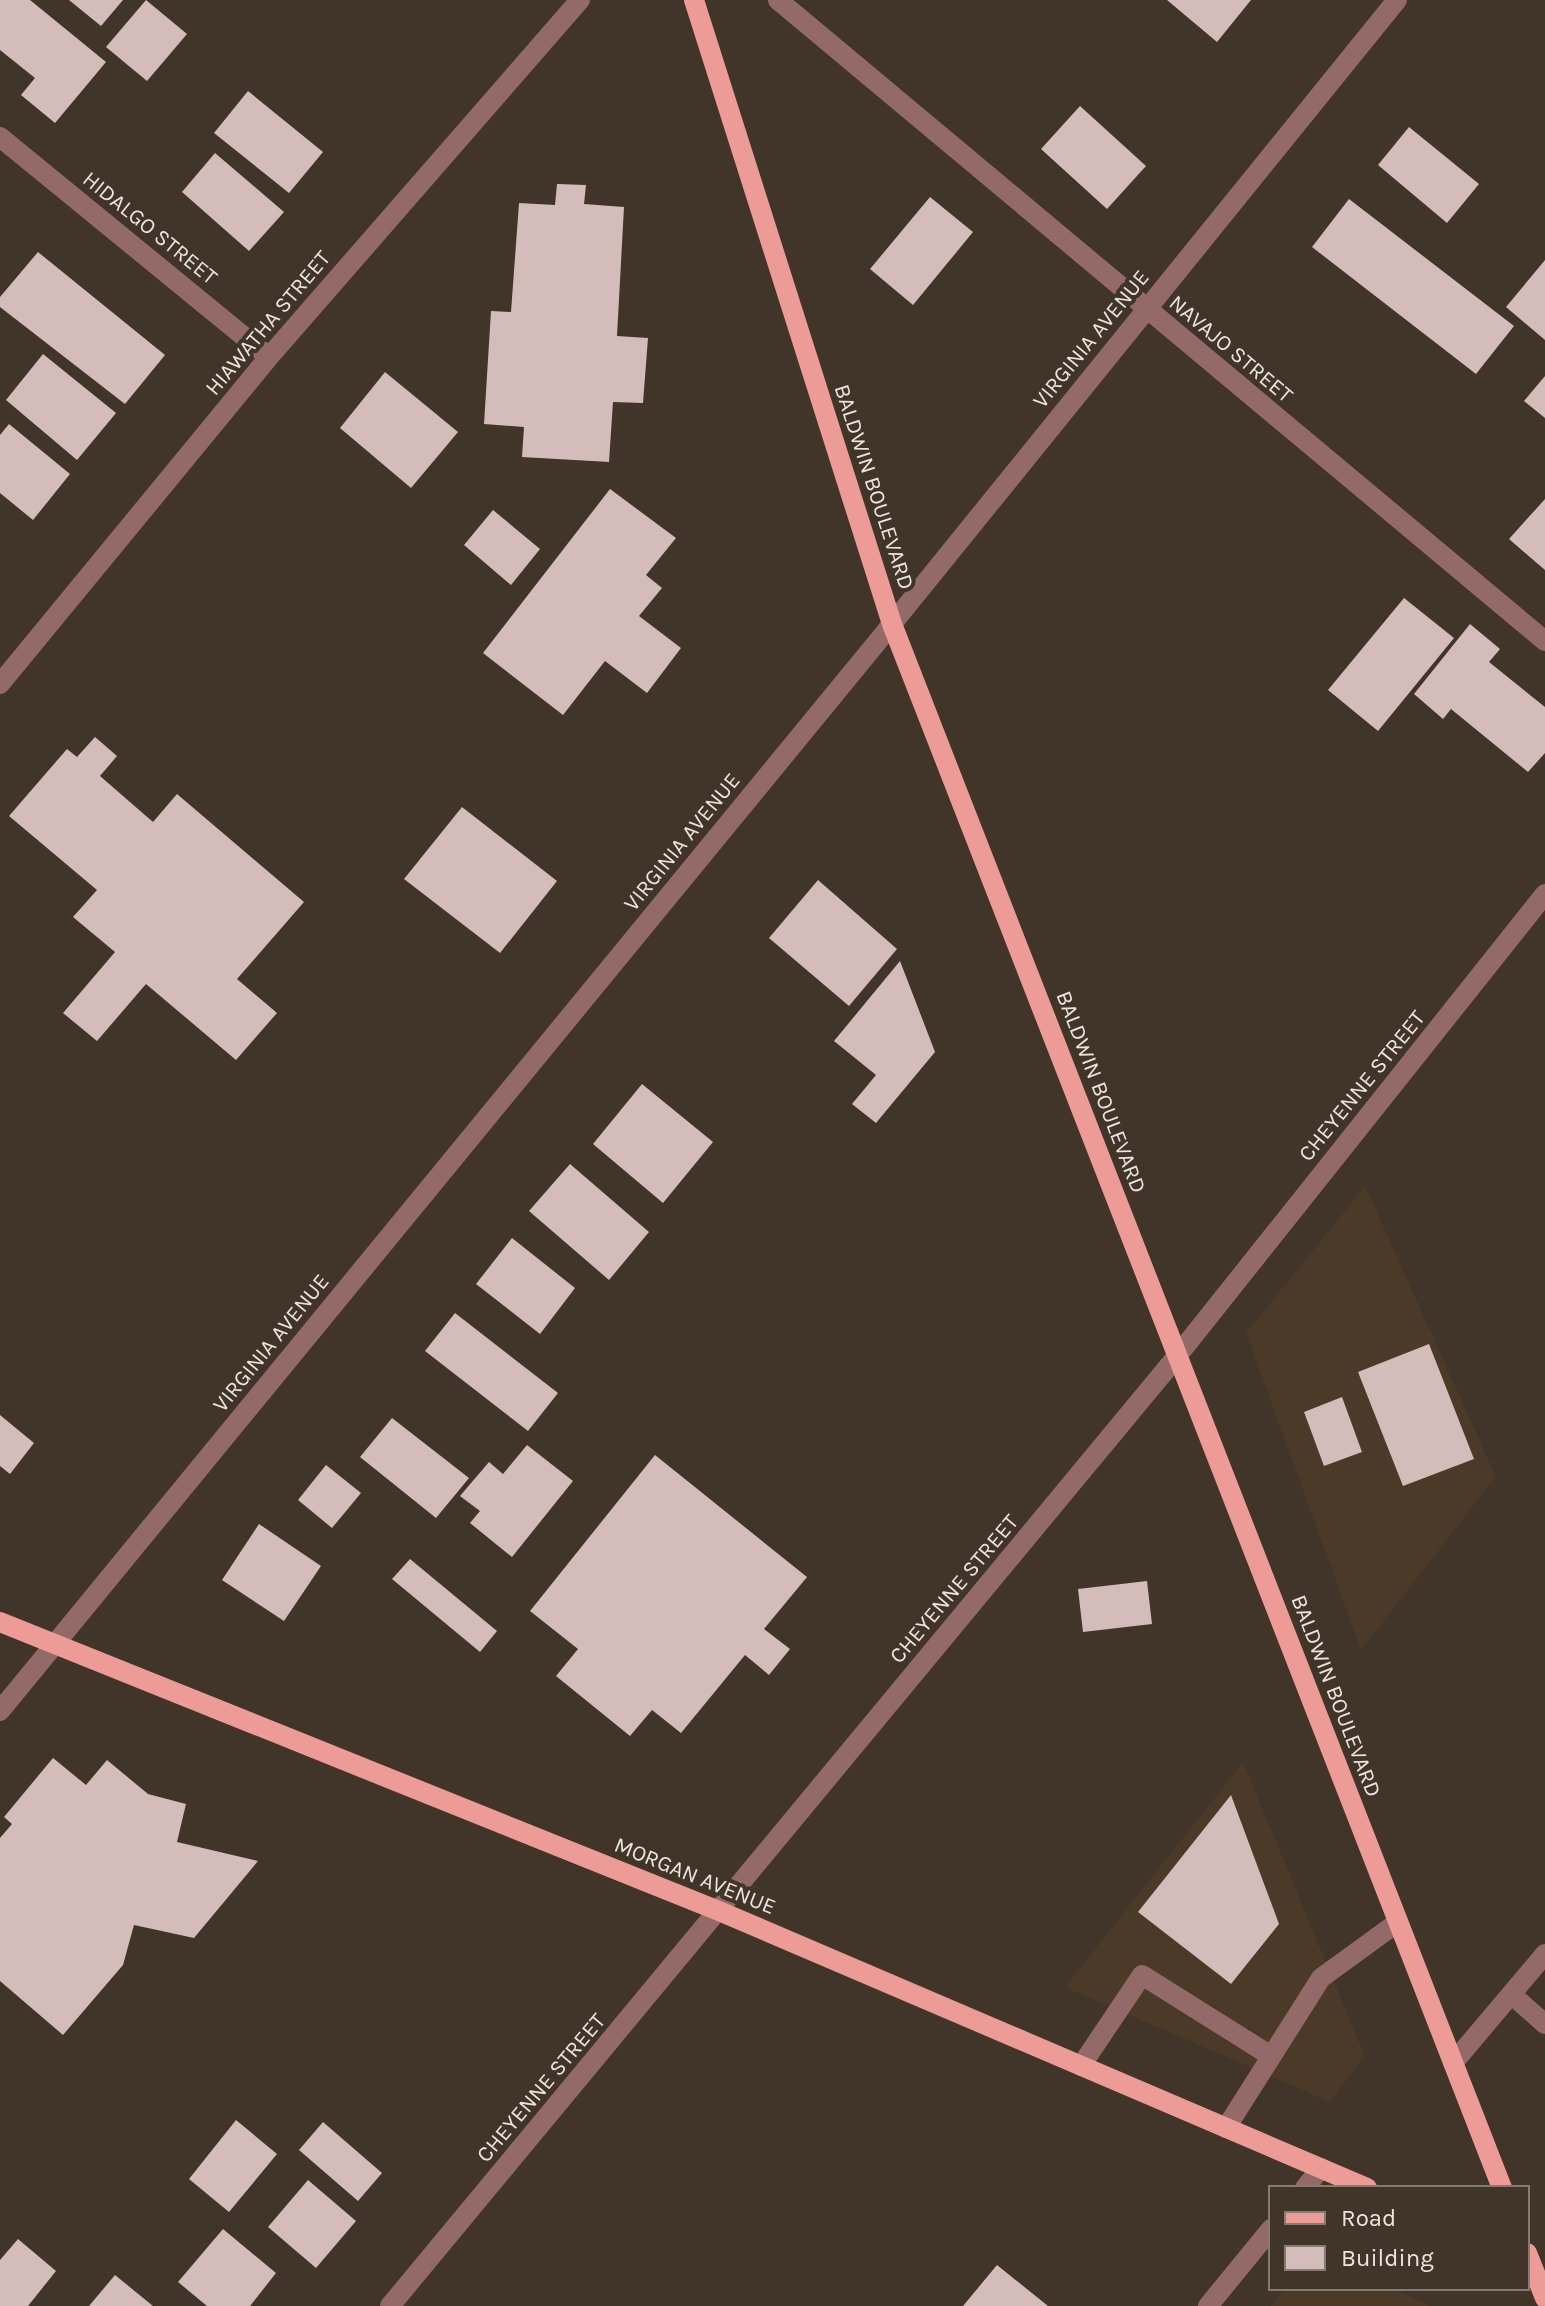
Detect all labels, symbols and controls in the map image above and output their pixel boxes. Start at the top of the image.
street label: HIDALGO STREET [78,166,222,290]
street label: HIAWATHA STREET [200,245,336,401]
street label: VIRGINIA AVENUE [1027,265,1155,413]
street label: NAVAJO STREET [1164,290,1298,408]
street label: BALDWIN BOULEVARD [829,381,919,593]
street label: VIRGINIA AVENUE [618,768,746,916]
street label: BALDWIN BOULEVARD [1050,987,1152,1197]
street label: CHEYENNE STREET [1293,1005,1431,1167]
street label: VIRGINIA AVENUE [207,1269,335,1417]
street label: CHEYENNE STREET [884,1509,1024,1669]
street label: BALDWIN BOULEVARD [1285,1591,1387,1801]
street label: MORGAN AVENUE [610,1832,780,1920]
street label: CHEYENNE STREET [471,2008,611,2168]
legend [1269,2186,1529,2290]
text: Road [1341,2204,1396,2232]
text: Building [1341,2244,1434,2272]

